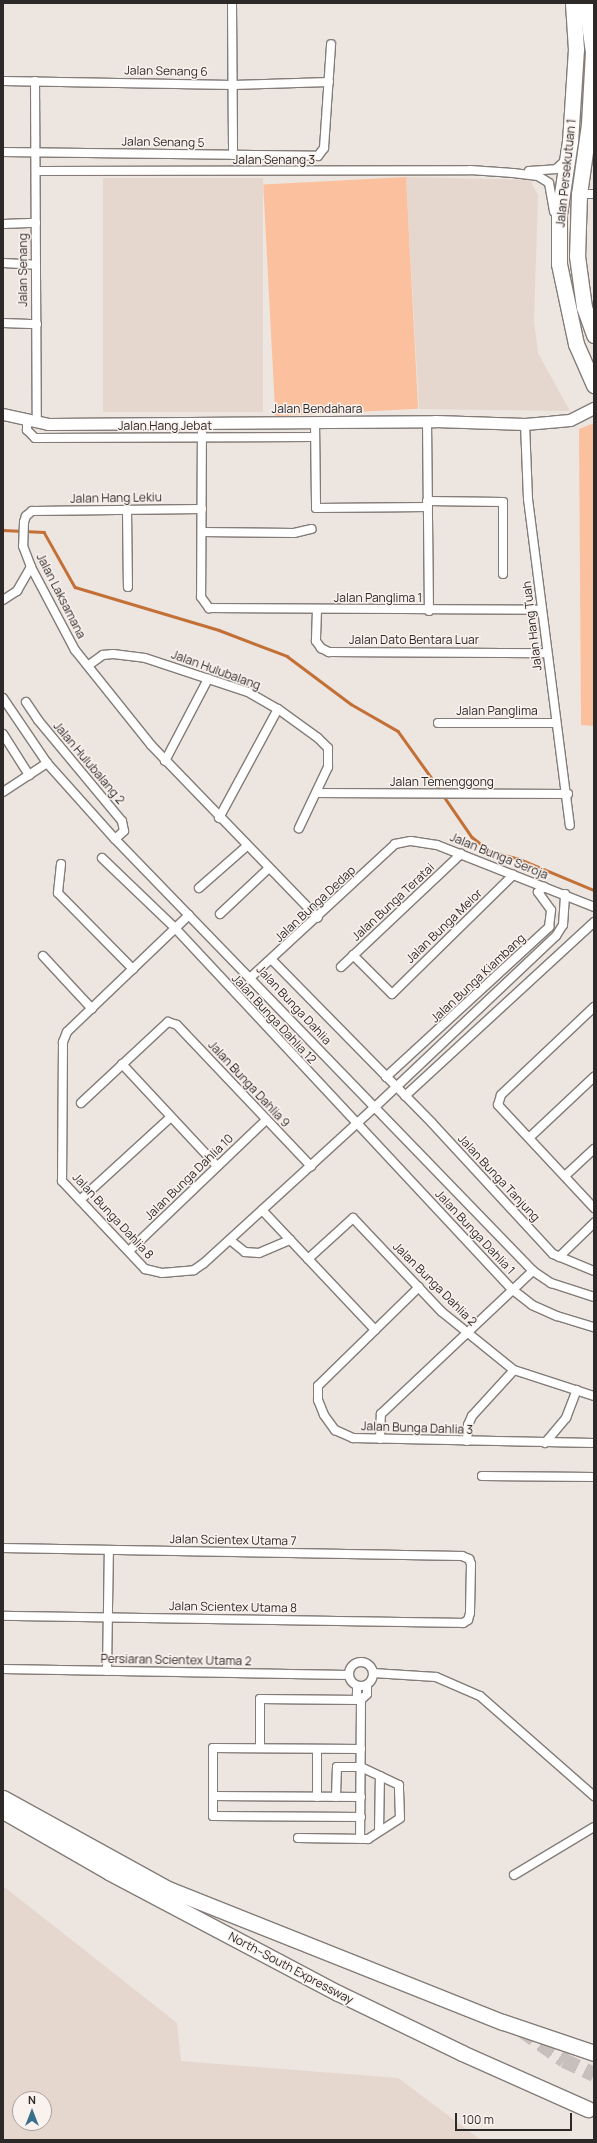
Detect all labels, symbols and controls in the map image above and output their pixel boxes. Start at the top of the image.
street label: Jalan Senang 6 [124,63,208,79]
street label: Jalan Persekutuan 1 [553,118,579,228]
street label: Jalan Senang 5 [121,134,205,150]
street label: Jalan Senang 3 [233,153,315,167]
street label: Jalan Senang [16,233,30,307]
street label: Jalan Bendahara [272,402,362,416]
street label: Jalan Hang Jebat [118,419,212,433]
street label: Jalan Hang Lekiu [70,490,162,506]
street label: Jalan Laksamana [33,551,89,641]
street label: Jalan Hang Tuah [519,580,545,672]
street label: Jalan Panglima 1 [334,591,422,605]
street label: Jalan Dato Bentara Luar [349,633,479,647]
street label: Jalan Hulubalang [169,647,263,693]
street label: Jalan Panglima [456,704,538,718]
street label: Jalan Hulubalang 2 [50,719,128,807]
street label: Jalan Temenggong [390,775,494,789]
street label: Jalan Bunga Seroja [448,830,550,882]
street label: Jalan Bunga Teratai [349,860,437,944]
street label: Jalan Bunga Dedap [272,863,358,945]
street label: Jalan Bunga Melor [403,886,485,966]
street label: Jalan Bunga Kiambang [428,931,528,1025]
street label: Jalan Bunga Dahlia [254,962,334,1048]
street label: Jalan Bunga Dahlia 12 [229,971,319,1067]
street label: Jalan Bunga Dahlia 9 [205,1038,293,1130]
street label: Jalan Bunga Dahlia 10 [142,1131,236,1223]
street label: Jalan Bunga Tanjung [455,1132,543,1224]
street label: Jalan Bunga Dahlia 8 [69,1170,157,1262]
street label: Jalan Bunga Dahlia 1 [432,1187,518,1277]
street label: Jalan Bunga Dahlia 2 [390,1239,480,1329]
street label: Jalan Bunga Dahlia 3 [361,1419,473,1437]
street label: Jalan Scientex Utama 7 [169,1532,297,1548]
street label: Jalan Scientex Utama 8 [169,1599,297,1615]
street label: Persiaran Scientex Utama 2 [100,1651,252,1669]
street label: North–South Expressway [226,1929,356,2007]
north arrow [12,2091,52,2131]
text: N [28,2092,36,2107]
scale bar [457,2105,574,2131]
text: 100 m [462,2111,494,2128]

